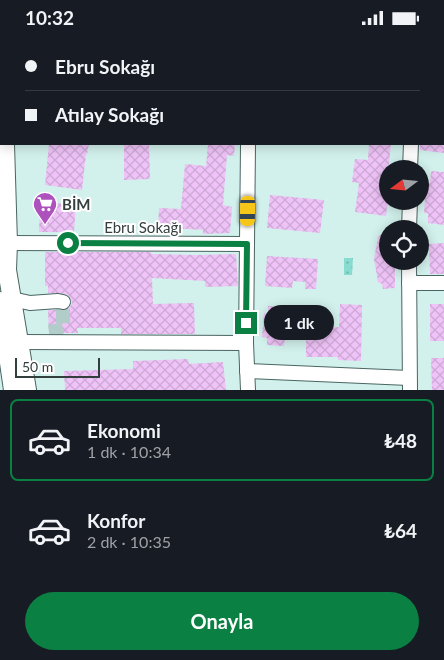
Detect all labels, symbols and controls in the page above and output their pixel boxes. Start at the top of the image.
text: 10:32 [25,6,74,29]
text: Ebru Sokağı [55,55,155,78]
text: Atılay Sokağı [55,103,164,126]
north arrow [379,160,429,210]
map controls [379,160,429,270]
supermarket icon: BİM [32,191,58,225]
place label: BİM [62,195,91,213]
car [240,196,255,226]
street label: Ebru Sokağı [104,218,182,236]
button: locate [379,220,429,270]
route start [57,232,79,254]
callout: 1 dk [264,305,334,341]
route end [235,312,257,334]
text: 1 dk [284,313,314,332]
scale bar [15,355,100,378]
text: 50 m [22,358,53,375]
icon: car [27,418,72,463]
text: Ekonomi [87,419,161,442]
text: ₺48 [384,429,417,452]
text: 1 dk · 10:34 [87,442,171,461]
icon: car [27,508,72,553]
text: Konfor [87,509,145,532]
text: ₺64 [384,519,417,542]
text: 2 dk · 10:35 [87,532,171,551]
button: Onayla [25,592,419,650]

